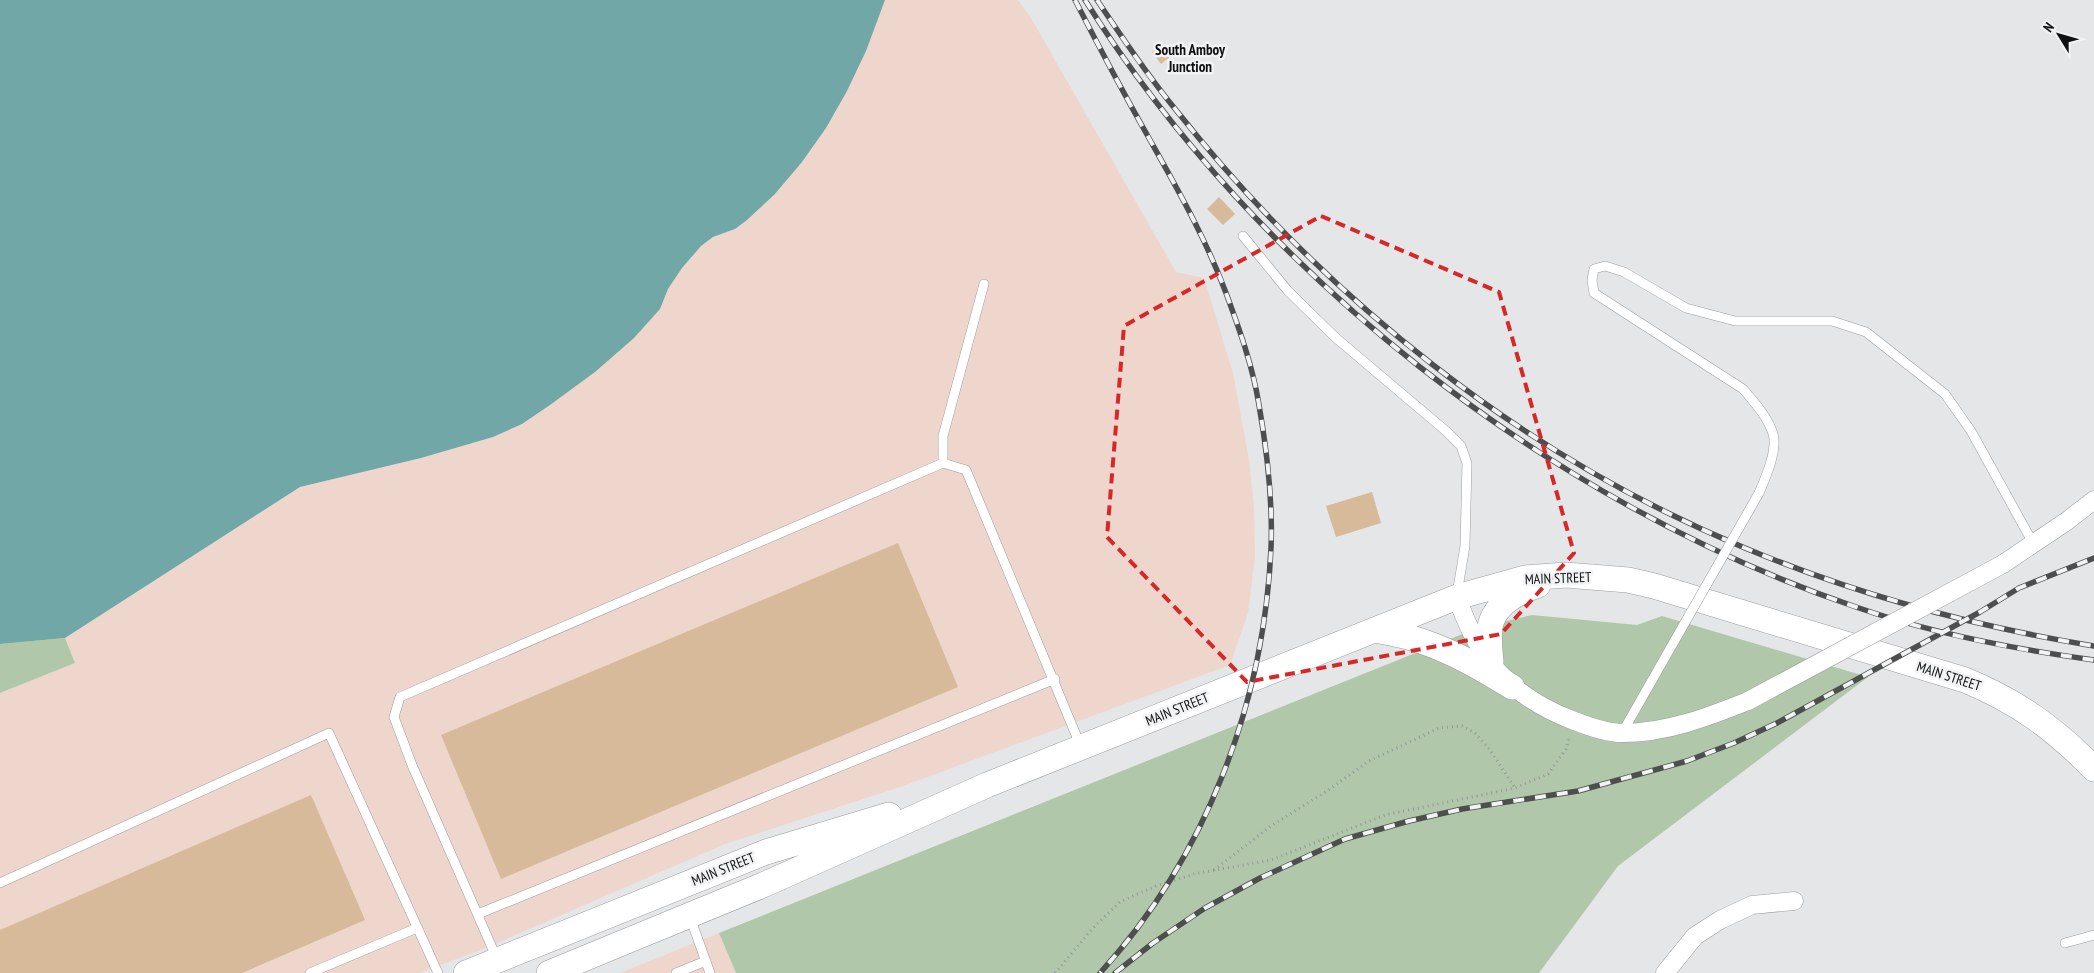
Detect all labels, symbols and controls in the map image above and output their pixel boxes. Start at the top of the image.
north arrow [2034,10,2084,60]
text: N [2039,19,2058,36]
district label: South Amboy Junction [1155,40,1226,76]
street label: MAIN STREET [1524,568,1592,588]
street label: MAIN STREET [1915,657,1984,695]
street label: MAIN STREET [1143,688,1212,730]
street label: MAIN STREET [689,848,758,890]

